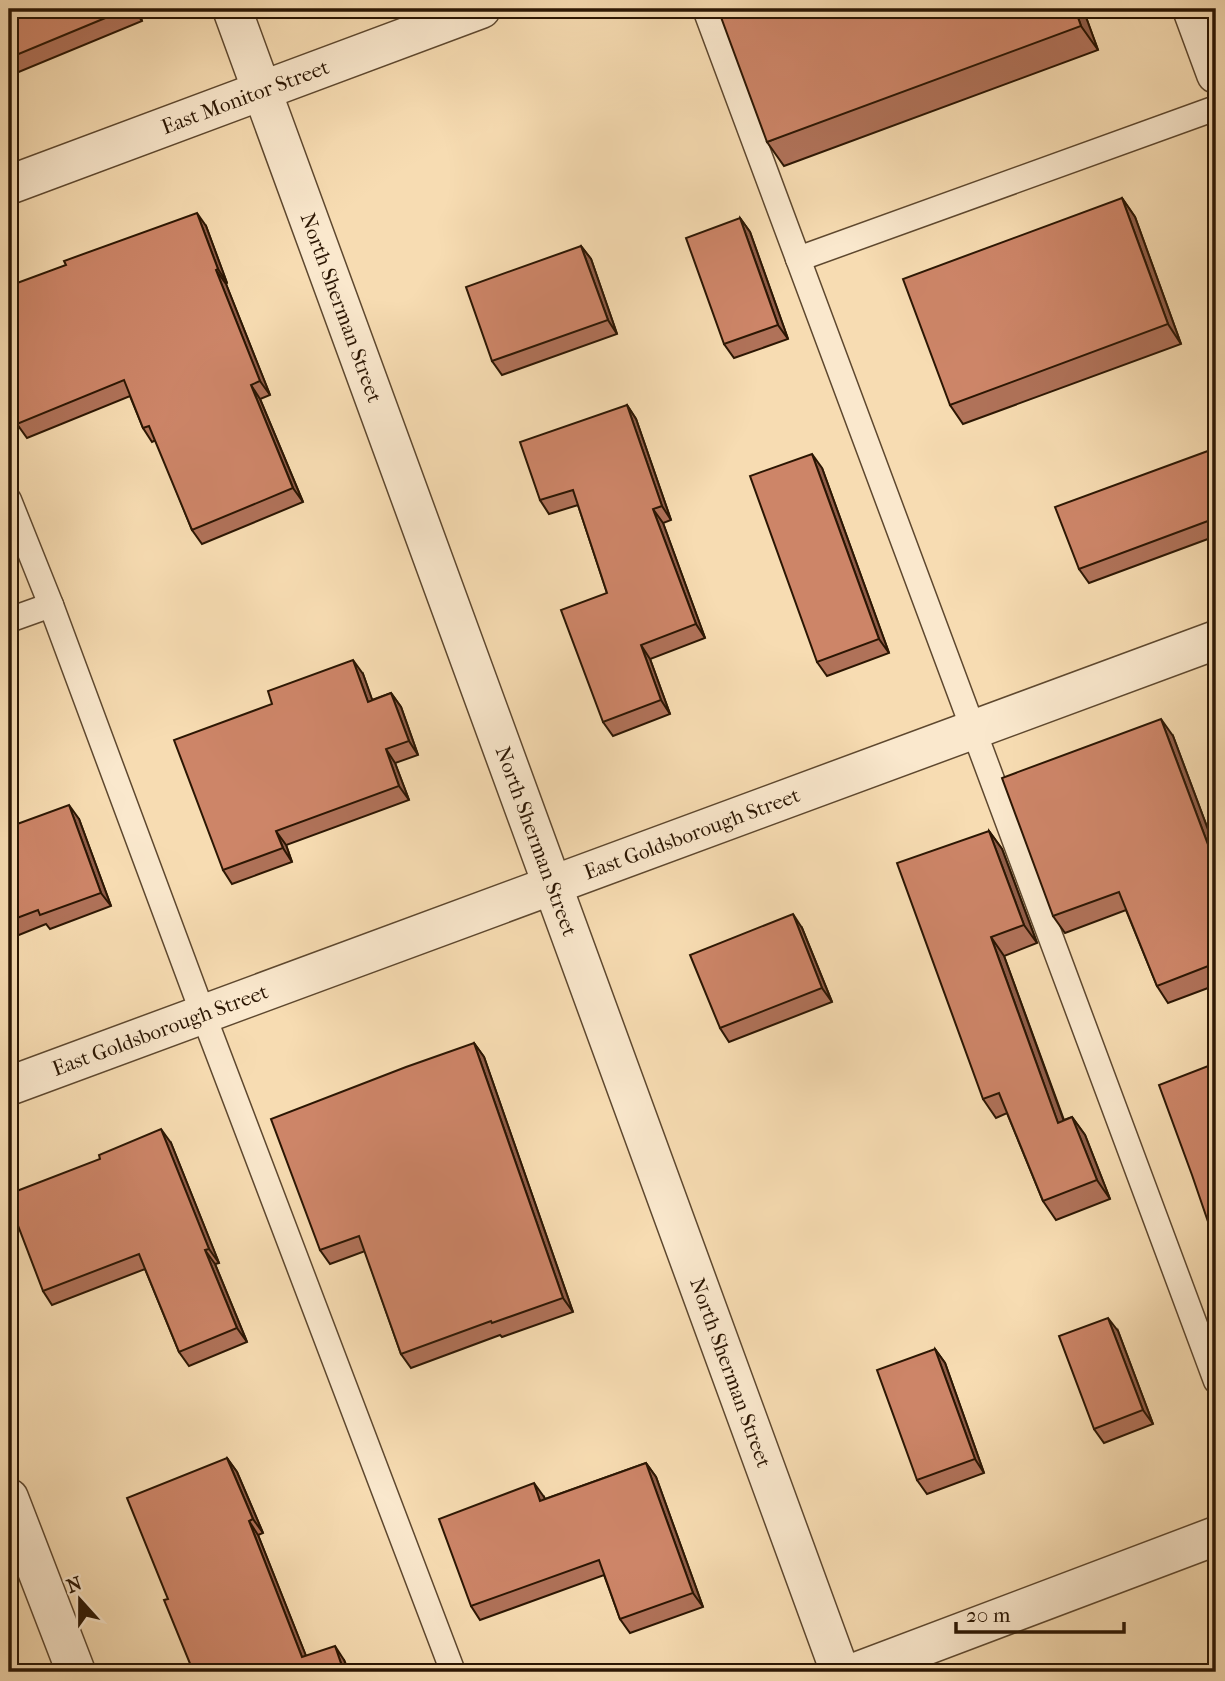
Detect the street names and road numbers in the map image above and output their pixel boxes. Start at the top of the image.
street label: East Monitor Street [158,55,333,139]
street label: North Sherman Street [296,210,387,406]
street label: North Sherman Street [491,743,582,940]
street label: East Goldsborough Street [581,783,804,884]
street label: East Goldsborough Street [49,979,272,1081]
street label: North Sherman Street [685,1275,776,1471]

